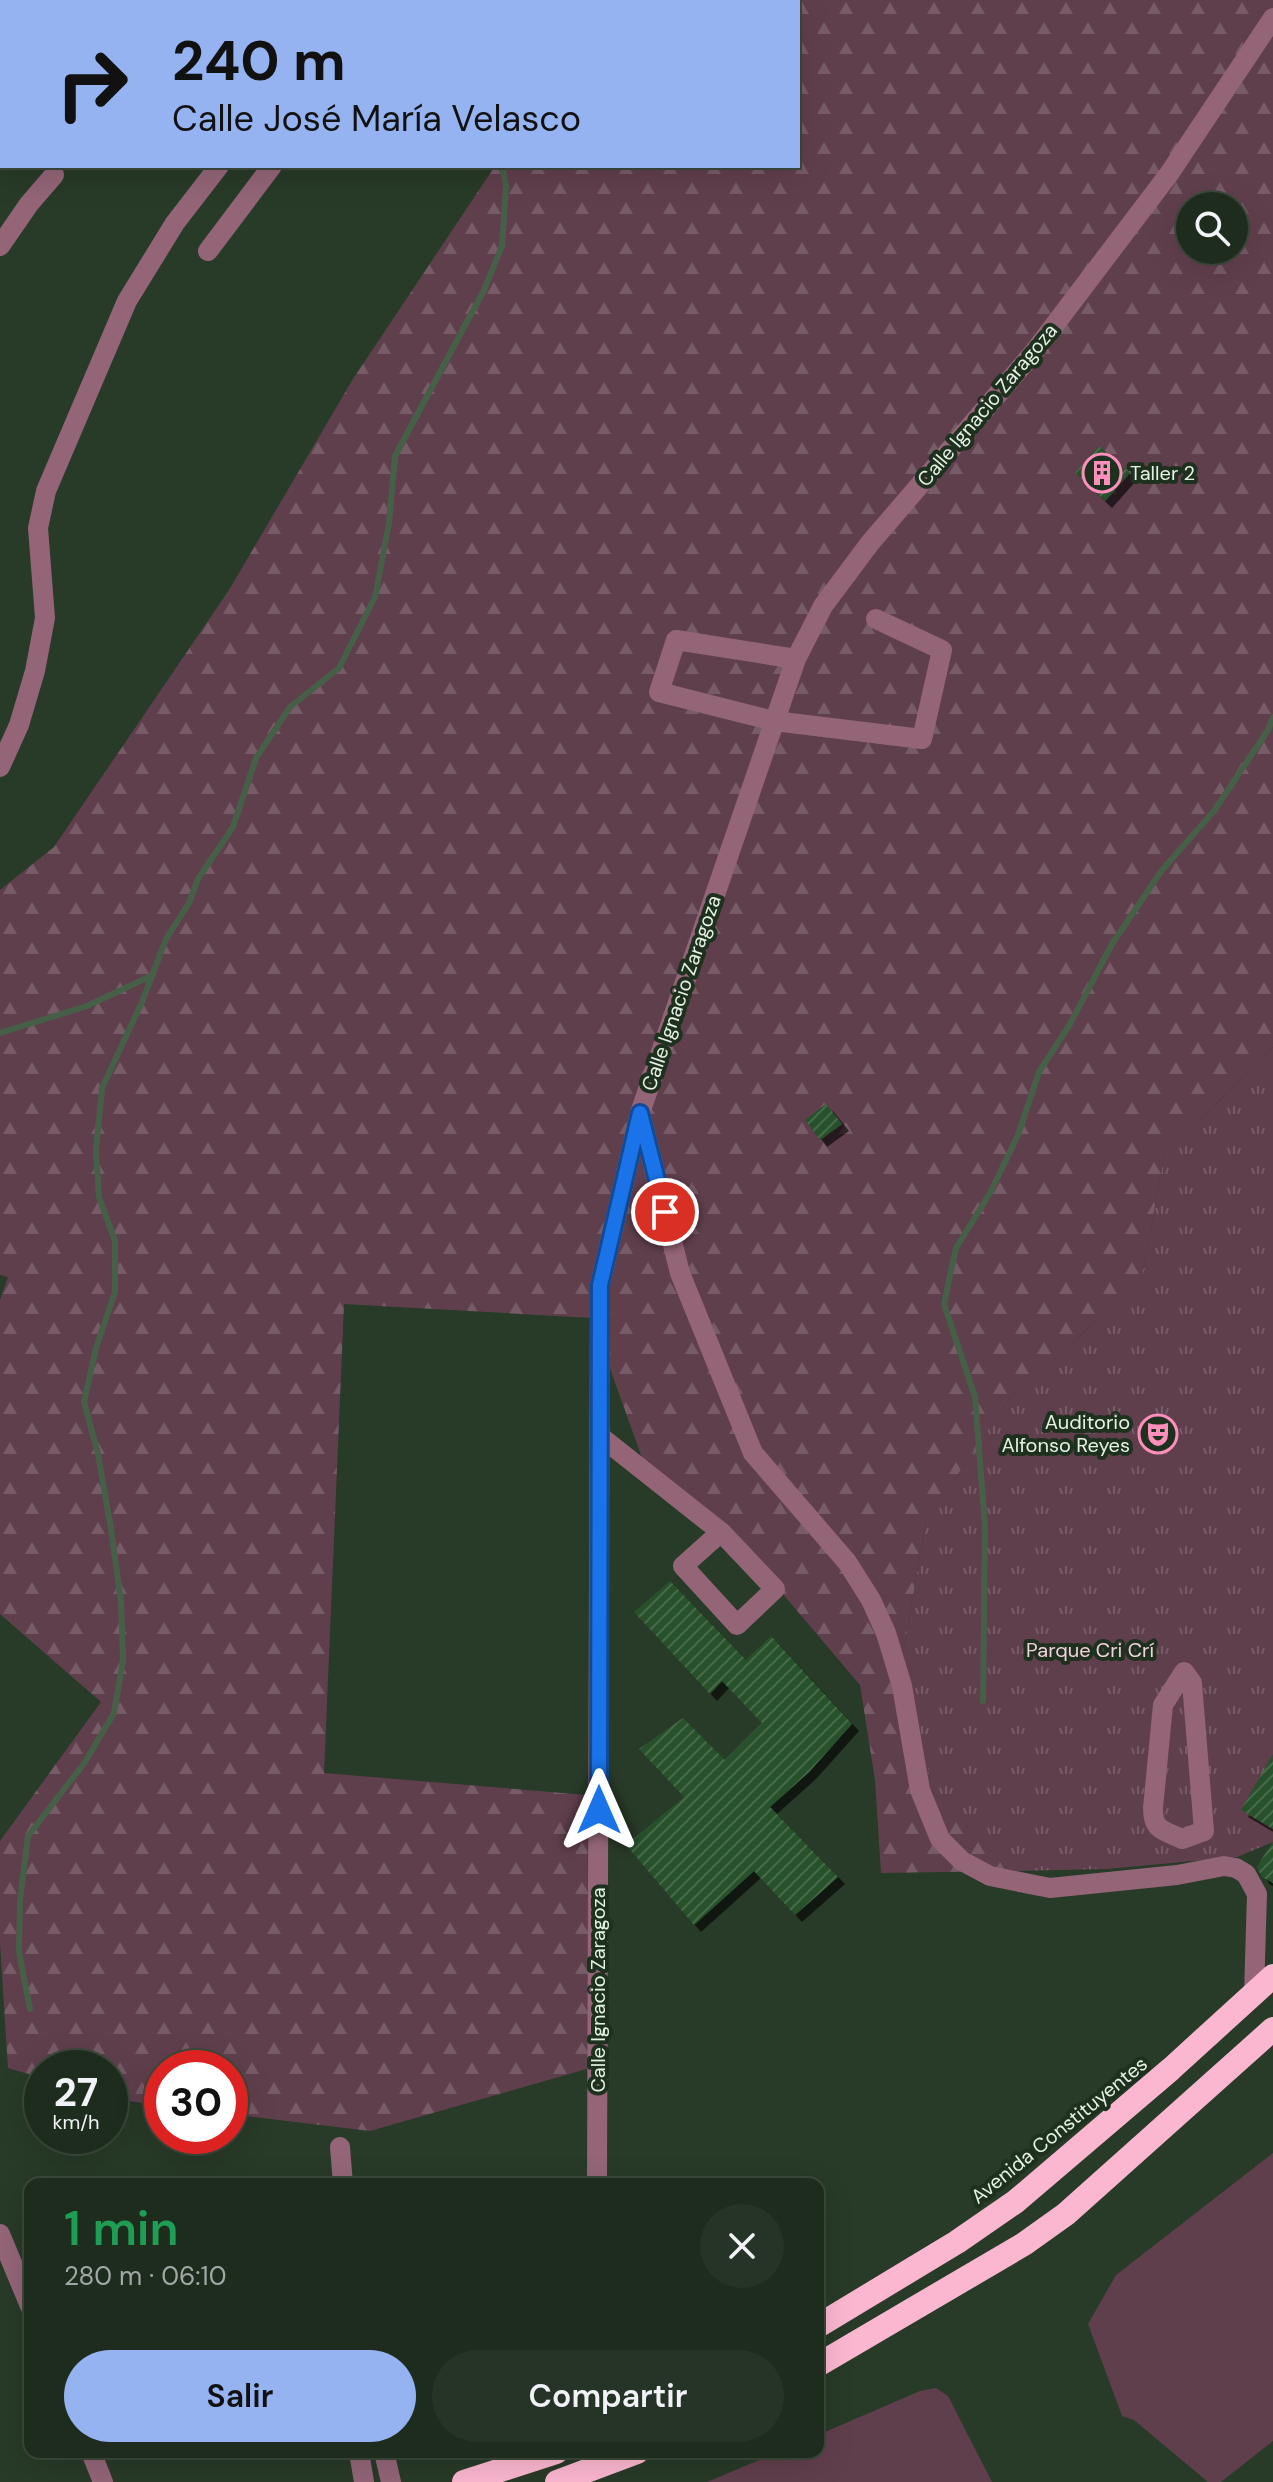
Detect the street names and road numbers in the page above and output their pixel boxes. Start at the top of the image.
street label: Calle Ignacio Zaragoza [911,318,1063,492]
street label: Calle Ignacio Zaragoza [635,892,727,1094]
street label: Calle Ignacio Zaragoza [585,1887,611,2093]
street label: Avenida Constituyentes [965,2051,1153,2209]

